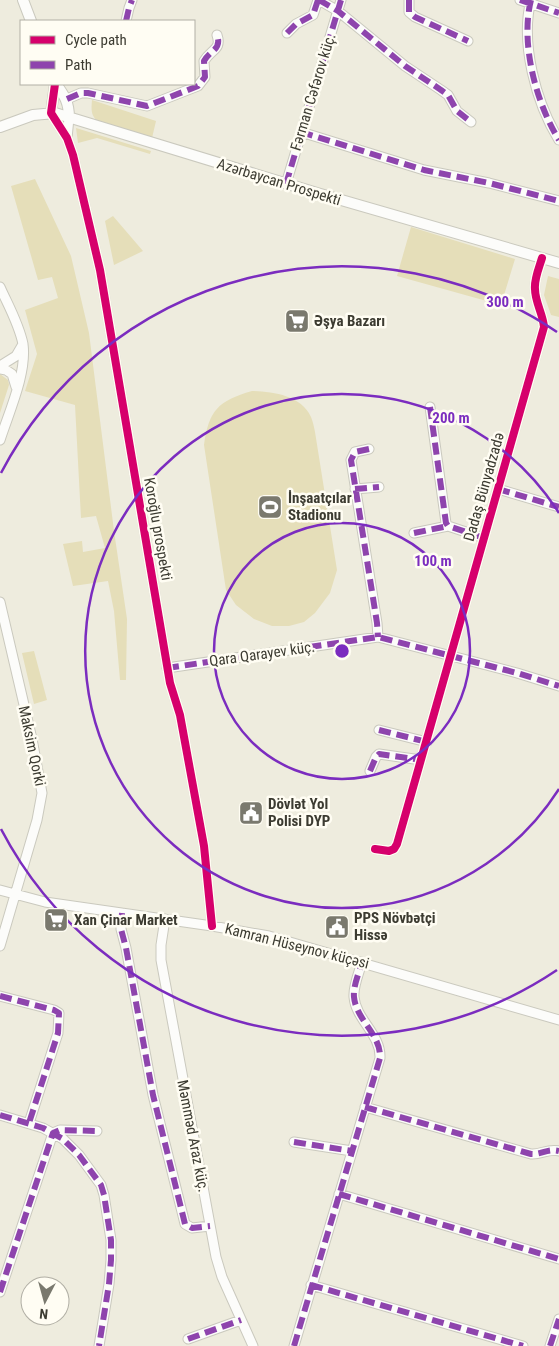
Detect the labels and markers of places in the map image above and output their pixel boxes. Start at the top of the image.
supermarket icon: Əşya Bazarı [284,308,310,334]
place label: Əşya Bazarı [314,312,385,330]
place label: İnşaatçılar Stadionu [288,489,352,524]
sports icon: İnşaatçılar Stadionu [257,494,283,520]
centre of rings [333,642,351,660]
place label: Dövlət Yol Polisi DYP [268,795,330,830]
public building icon: Dövlət Yol Polisi DYP [238,800,264,826]
supermarket icon: Xan Çinar Market [43,907,69,933]
place label: PPS Növbətçi Hissə [354,909,436,944]
place label: Xan Çinar Market [74,911,178,929]
public building icon: PPS Növbətçi Hissə [324,914,350,940]

